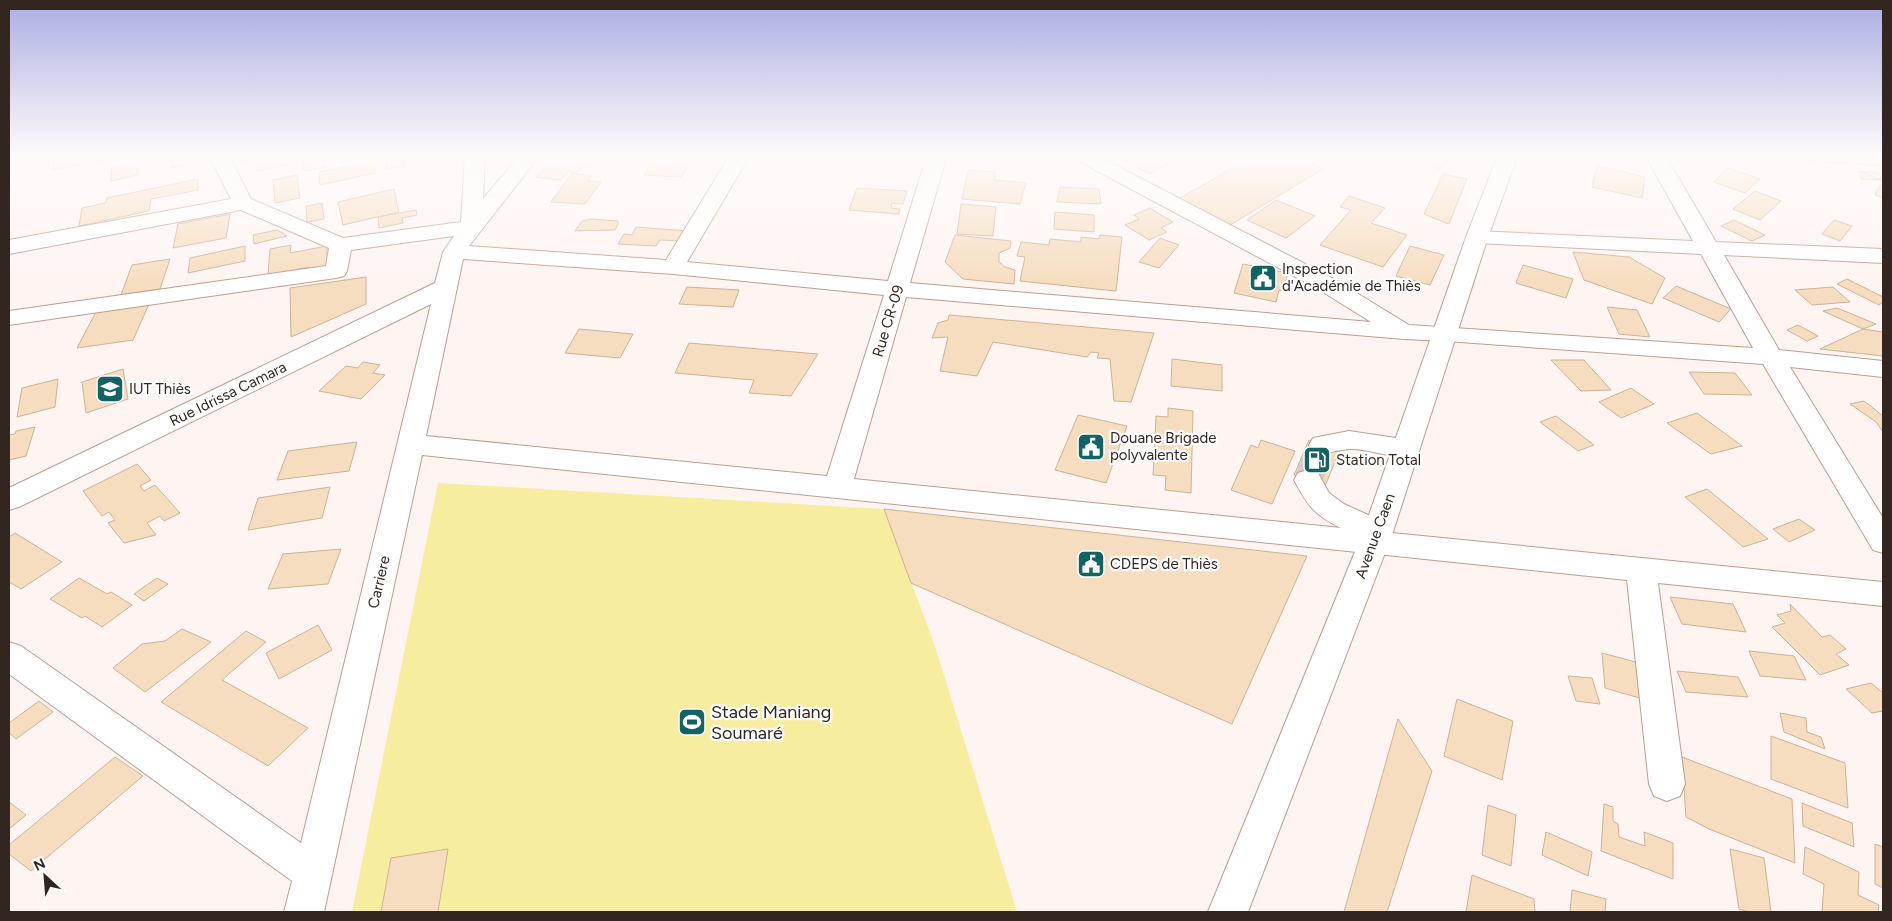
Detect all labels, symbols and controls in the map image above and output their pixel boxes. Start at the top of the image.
place label: Inspection d'Académie de Thiès [1282,260,1421,295]
public building icon: Inspection d'Académie de Thiès [1248,263,1278,293]
street label: Rue CR-09 [869,283,907,359]
street label: Rue Idrissa Camara [167,358,289,430]
school or university icon: IUT Thiès [95,374,125,404]
place label: IUT Thiès [129,380,191,398]
place label: Douane Brigade polyvalente [1110,429,1216,464]
public building icon: Douane Brigade polyvalente [1076,432,1106,462]
fuel station icon: Station Total [1302,445,1332,475]
place label: Station Total [1336,451,1421,469]
street label: Avenue Caen [1351,491,1399,581]
public building icon: CDEPS de Thiès [1076,549,1106,579]
street label: Carriere [364,554,394,610]
place label: CDEPS de Thiès [1110,555,1218,573]
place label: Stade Maniang Soumaré [711,701,831,744]
sports icon: Stade Maniang Soumaré [677,707,707,737]
north arrow [20,851,70,901]
text: N [31,855,48,875]

